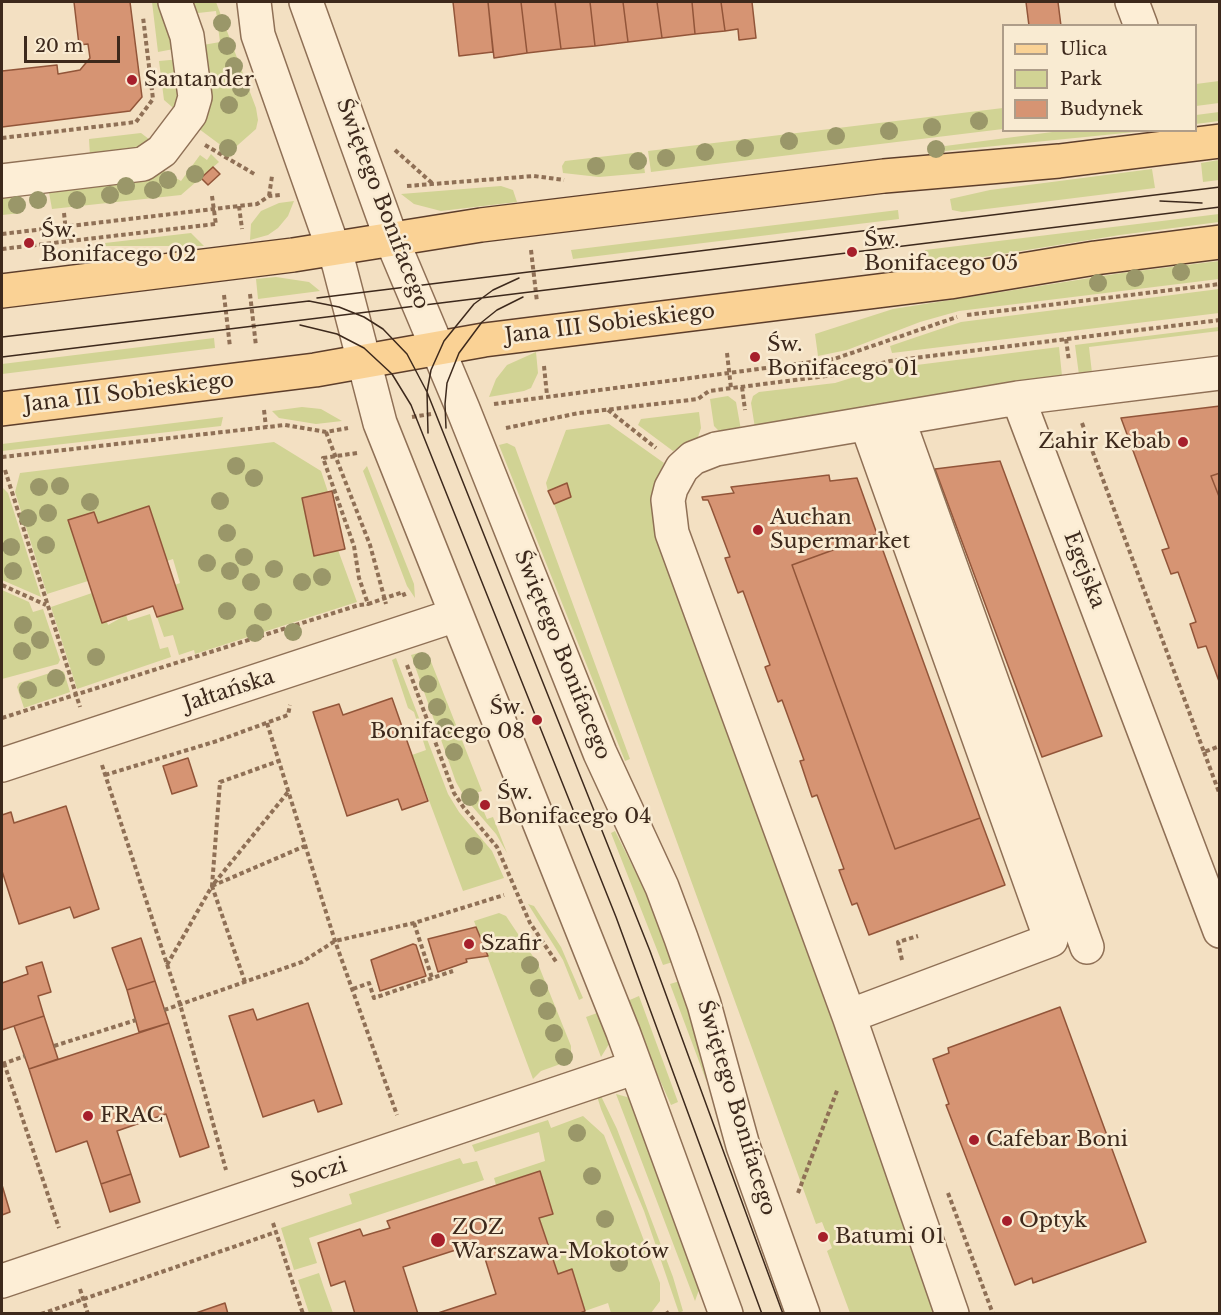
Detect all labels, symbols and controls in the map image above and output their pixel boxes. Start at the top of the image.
scale bar [27,24,123,62]
legend [1002,24,1197,132]
text: 20 m [35,35,83,57]
text: Ulica [1060,38,1107,60]
place label: Santander [144,67,254,93]
text: Park [1060,68,1102,90]
marker: Santander [125,73,139,87]
street label: Świętego Bonifacego [330,95,434,313]
text: Budynek [1060,98,1143,120]
place label: Św. Bonifacego 02 [41,218,196,268]
place label: Św. Bonifacego 05 [864,227,1018,277]
marker: Św. Bonifacego 02 [22,236,36,250]
marker: Św. Bonifacego 05 [845,245,859,259]
street label: Jana III Sobieskiego [503,299,717,349]
place label: Św. Bonifacego 01 [767,332,919,382]
marker: Św. Bonifacego 01 [748,350,762,364]
street label: Jana III Sobieskiego [22,368,236,418]
place label: Zahir Kebab [1039,429,1171,455]
marker: Zahir Kebab [1176,435,1190,449]
place label: Auchan Supermarket [770,505,910,555]
marker: Auchan Supermarket [751,523,765,537]
street label: Egejska [1058,528,1110,612]
street label: Świętego Bonifacego [508,547,616,763]
street label: Jałtańska [180,664,278,718]
place label: Św. Bonifacego 08 [370,695,525,745]
marker: Św. Bonifacego 08 [530,713,544,727]
place label: Św. Bonifacego 04 [497,780,652,830]
marker: Św. Bonifacego 04 [478,798,492,812]
place label: Szafir [481,931,541,957]
marker: Szafir [462,937,476,951]
street label: Świętego Bonifacego [691,997,781,1219]
place label: FRAC [100,1103,163,1129]
marker: FRAC [81,1109,95,1123]
place label: Cafebar Boni [986,1127,1128,1153]
marker: Cafebar Boni [967,1133,981,1147]
street label: Soczi [288,1153,350,1195]
place label: Optyk [1019,1208,1087,1234]
marker: Optyk [1000,1214,1014,1228]
place label: ZOZ Warszawa-Mokotów [452,1215,669,1265]
place label: Batumi 01 [835,1224,945,1250]
marker: Batumi 01 [816,1230,830,1244]
marker: ZOZ Warszawa-Mokotów [429,1231,447,1249]

